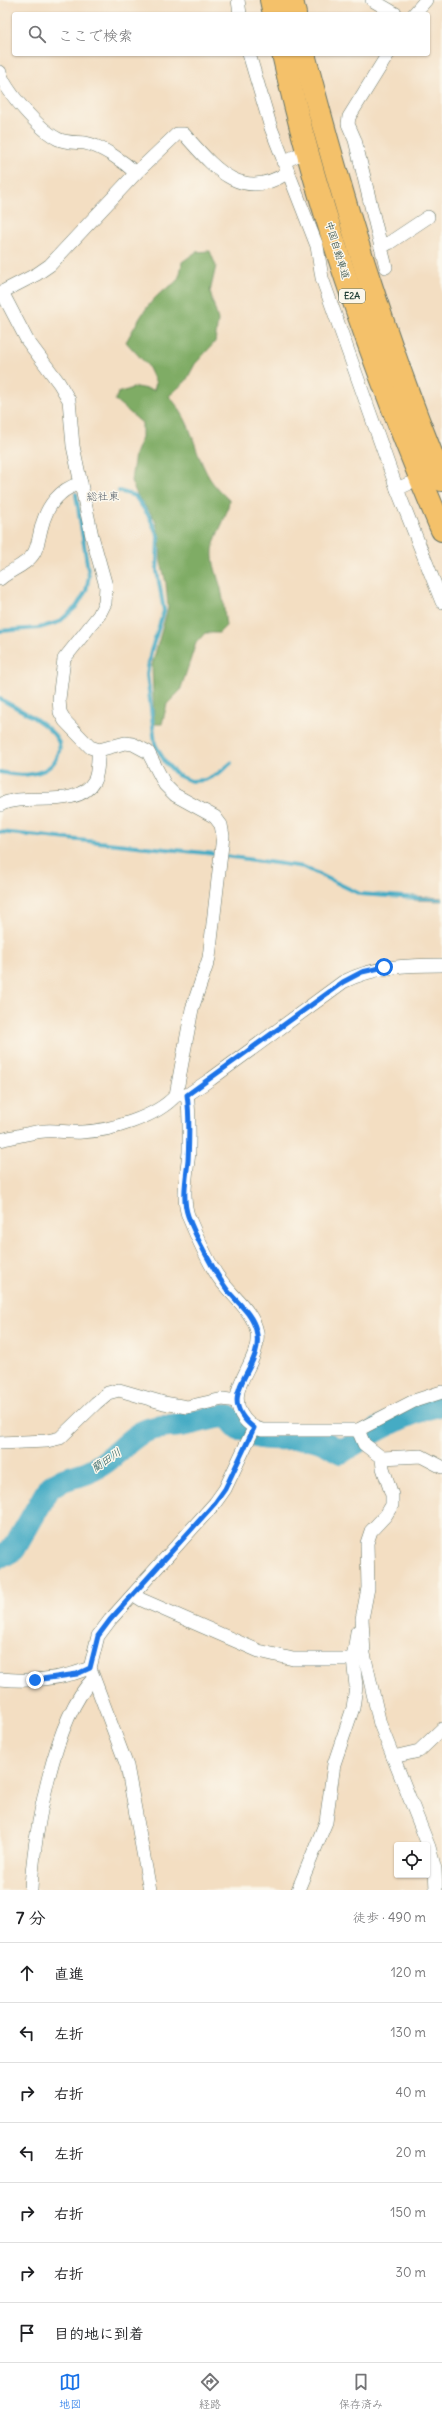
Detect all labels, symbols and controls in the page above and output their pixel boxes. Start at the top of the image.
search box [12,12,430,56]
icon: search [26,23,48,45]
text: ここで検索 [58,26,133,45]
street label: 中国自動車道 [323,220,353,281]
road number: E2A [339,289,365,303]
district label: 総社東 [87,489,120,503]
route start [375,958,393,976]
water label: 藺田川 [88,1445,124,1475]
route end [26,1671,44,1689]
map controls [394,1842,430,1878]
button: locate [394,1842,430,1878]
text: 7 分 [16,1907,45,1929]
text: 徒歩 · 490 m [353,1909,426,1926]
icon: ahead [16,1962,38,1984]
text: 直進 [54,1964,84,1983]
text: 120 m [391,1964,426,1981]
icon: left [16,2022,38,2044]
text: 左折 [54,2024,84,2043]
text: 130 m [390,2024,426,2041]
icon: right [16,2082,38,2104]
text: 右折 [54,2084,84,2103]
text: 40 m [395,2084,426,2101]
icon: left [16,2142,38,2164]
text: 左折 [54,2144,84,2163]
text: 20 m [396,2144,426,2161]
icon: right [16,2202,38,2224]
text: 右折 [54,2204,84,2223]
text: 150 m [390,2204,426,2221]
icon: right [16,2262,38,2284]
text: 右折 [54,2264,84,2283]
text: 30 m [396,2264,426,2281]
icon: arrive [16,2322,38,2344]
text: 目的地に到着 [54,2324,144,2343]
tab: 地図 [59,2371,81,2411]
tab: 経路 [199,2371,221,2411]
tab: 保存済み [339,2371,383,2411]

